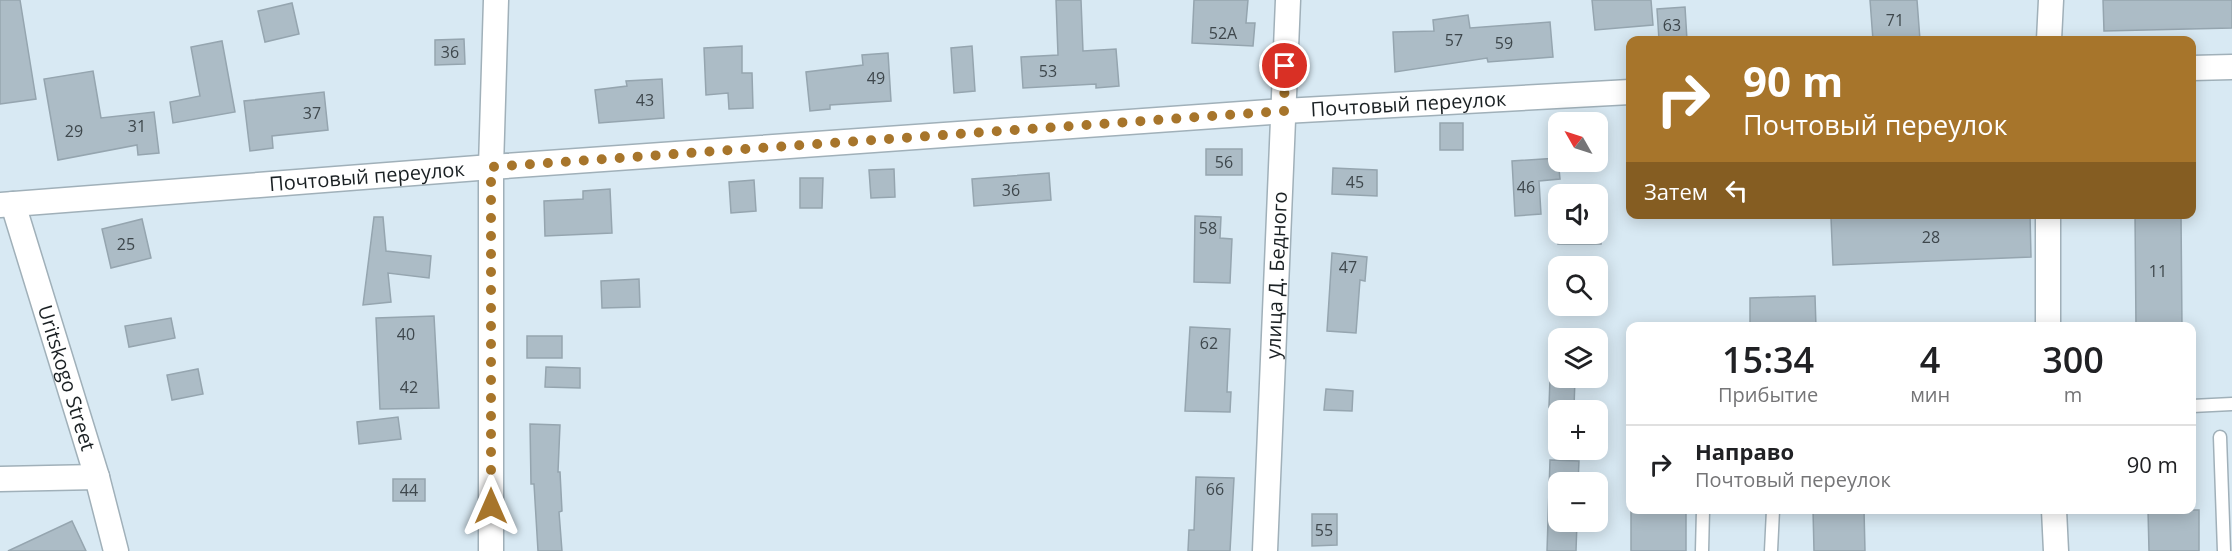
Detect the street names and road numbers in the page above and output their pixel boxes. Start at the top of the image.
street label: Почтовый переулок [1310,85,1508,123]
street label: Почтовый переулок [268,155,466,197]
street label: улица Д. Бедного [1259,191,1293,359]
street label: Uritskogo Street [32,302,102,454]

